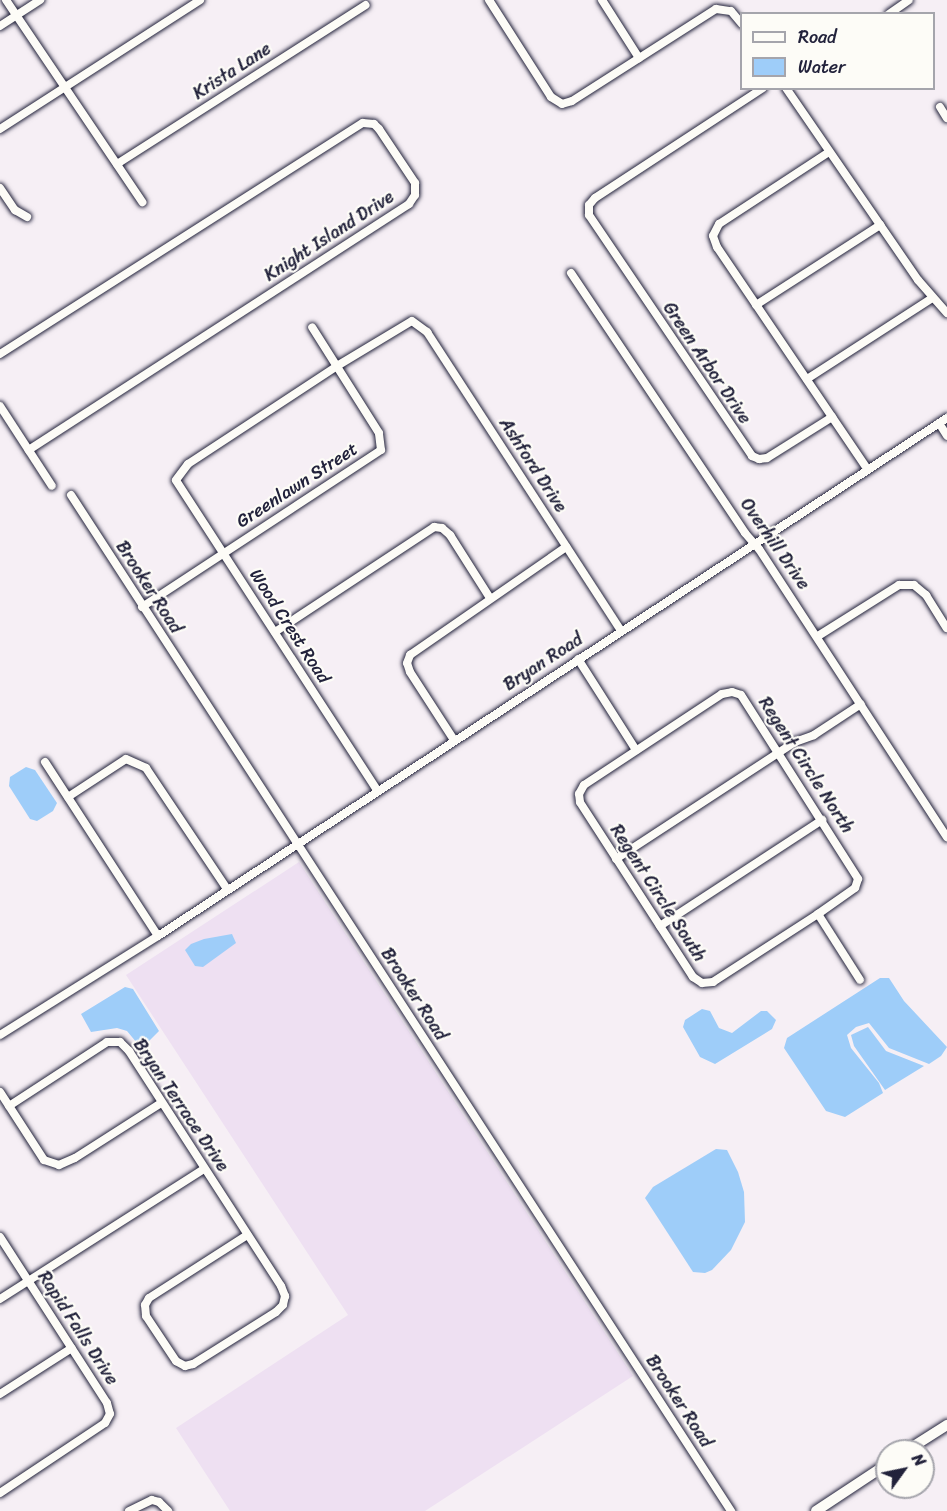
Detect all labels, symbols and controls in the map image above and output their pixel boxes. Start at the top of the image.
legend [740,12,935,90]
text: Road [798,21,837,53]
street label: Krista Lane [189,38,275,104]
text: Water [798,51,845,83]
street label: Knight Island Drive [260,186,398,286]
street label: Green Arbor Drive [658,298,756,428]
street label: Ashford Drive [494,414,572,516]
street label: Greenlawn Street [232,438,362,532]
street label: Overhill Drive [736,494,814,594]
street label: Brooker Road [111,537,187,637]
street label: Wood Crest Road [245,564,335,688]
street label: Bryan Road [499,628,587,696]
street label: Regent Circle North [754,693,858,837]
street label: Regent Circle South [606,820,710,966]
street label: Brooker Road [376,944,452,1044]
street label: Bryan Terrace Drive [128,1034,234,1176]
street label: Rapid Falls Drive [33,1267,123,1389]
street label: Brooker Road [641,1351,717,1451]
north arrow [875,1439,935,1499]
text: N [904,1447,934,1473]

